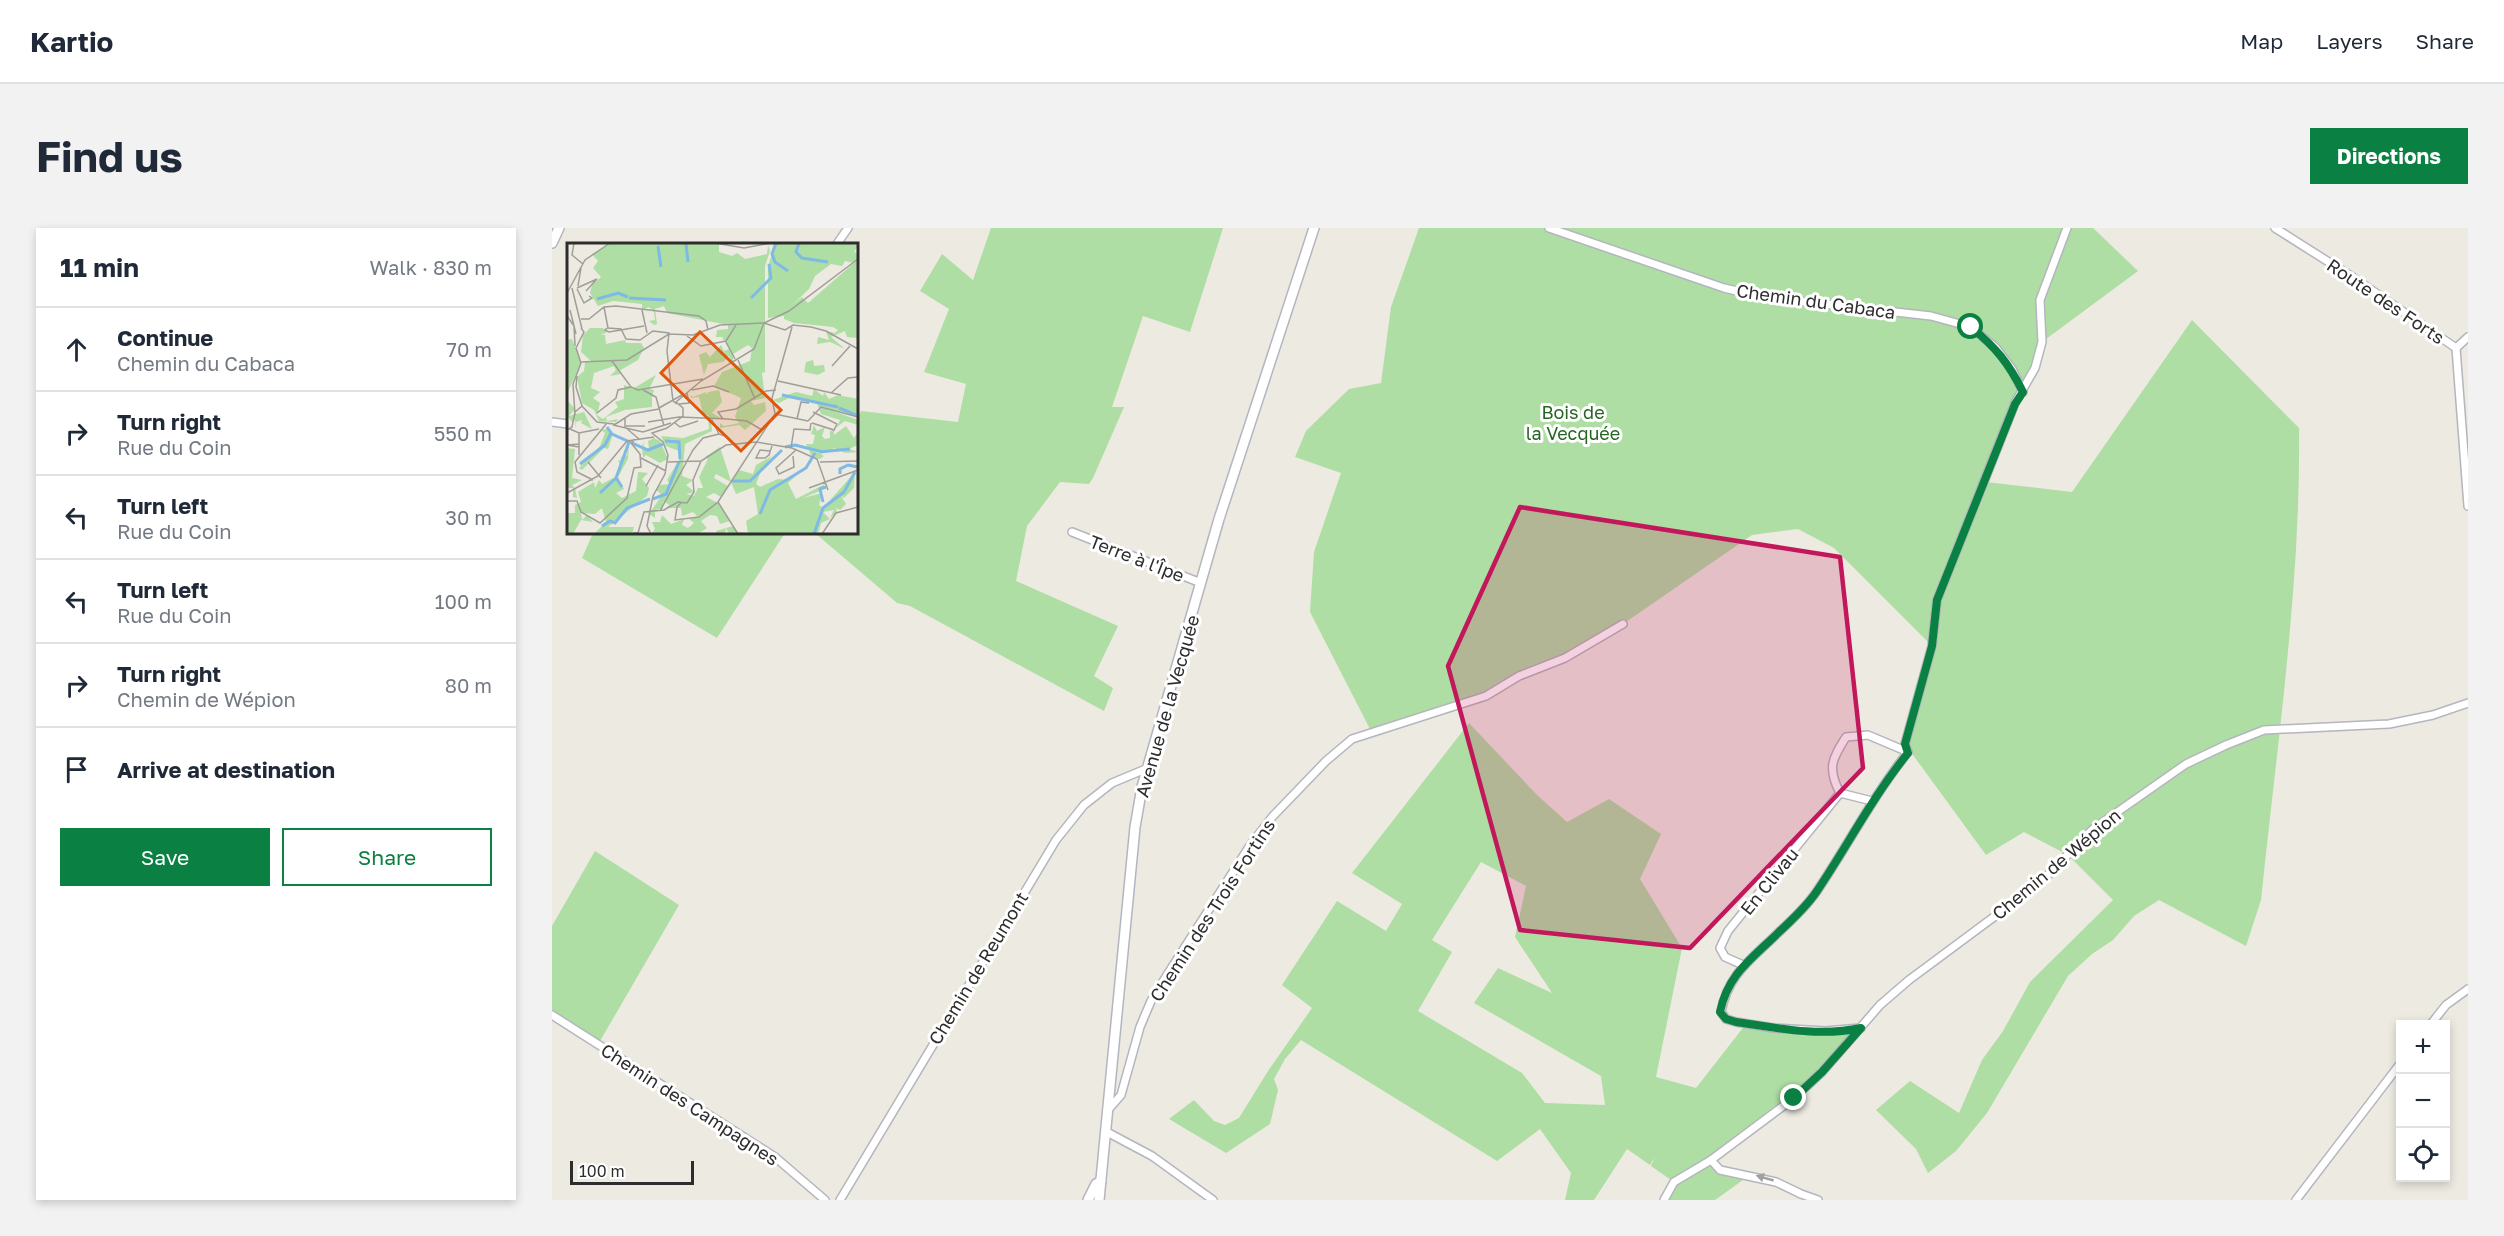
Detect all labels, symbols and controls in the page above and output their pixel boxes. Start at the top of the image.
text: Kartio [30,25,113,58]
text: Map [2240,28,2283,54]
text: Layers [2316,28,2383,54]
text: Share [2416,28,2474,54]
button: Directions [2310,128,2468,184]
text: Find us [36,131,183,181]
inset map [567,243,858,534]
text: 11 min [60,252,139,283]
street label: Route des Forts [2323,254,2449,348]
text: Walk · 830 m [370,255,492,279]
street label: Chemin du Cabaca [1735,279,1897,323]
route start [1957,313,1983,339]
text: Continue [117,324,213,351]
icon: ahead [60,333,93,366]
text: 70 m [446,337,492,361]
text: Chemin du Cabaca [117,351,295,375]
park label: Bois de la Vecquée [1526,401,1620,444]
text: Turn right [117,408,221,435]
icon: right [60,417,93,450]
text: 550 m [434,421,492,445]
text: Rue du Coin [117,435,232,459]
text: Turn left [117,492,208,519]
icon: left [60,501,93,534]
text: 30 m [445,505,492,529]
text: Rue du Coin [117,519,232,543]
street label: Terre à l'Îpe [1087,530,1187,586]
text: Turn left [117,576,208,603]
icon: left [60,585,93,618]
text: 100 m [435,589,492,613]
text: Rue du Coin [117,603,232,627]
street label: Avenue de la Vecquée [1130,612,1204,800]
text: Turn right [117,660,221,687]
icon: right [60,669,93,702]
text: 80 m [445,673,492,697]
text: Chemin de Wépion [117,687,296,711]
icon: arrive [60,753,93,786]
text: Arrive at destination [117,756,335,783]
street label: Chemin de Wépion [1987,804,2125,924]
street label: Chemin des Trois Fortins [1145,815,1279,1005]
button: Save [60,828,270,886]
button: Share [282,828,492,886]
street label: En Clivau [1735,843,1803,919]
street label: Chemin de Reumont [924,888,1032,1048]
map controls [2396,1020,2450,1182]
button: + [2396,1020,2450,1074]
street label: Chemin des Campagnes [597,1038,783,1170]
button: − [2396,1074,2450,1128]
route end [1780,1084,1806,1110]
button: locate [2396,1128,2450,1182]
scale bar [570,1158,694,1186]
text: 100 m [579,1161,625,1181]
one-way arrow [1755,1173,1774,1183]

